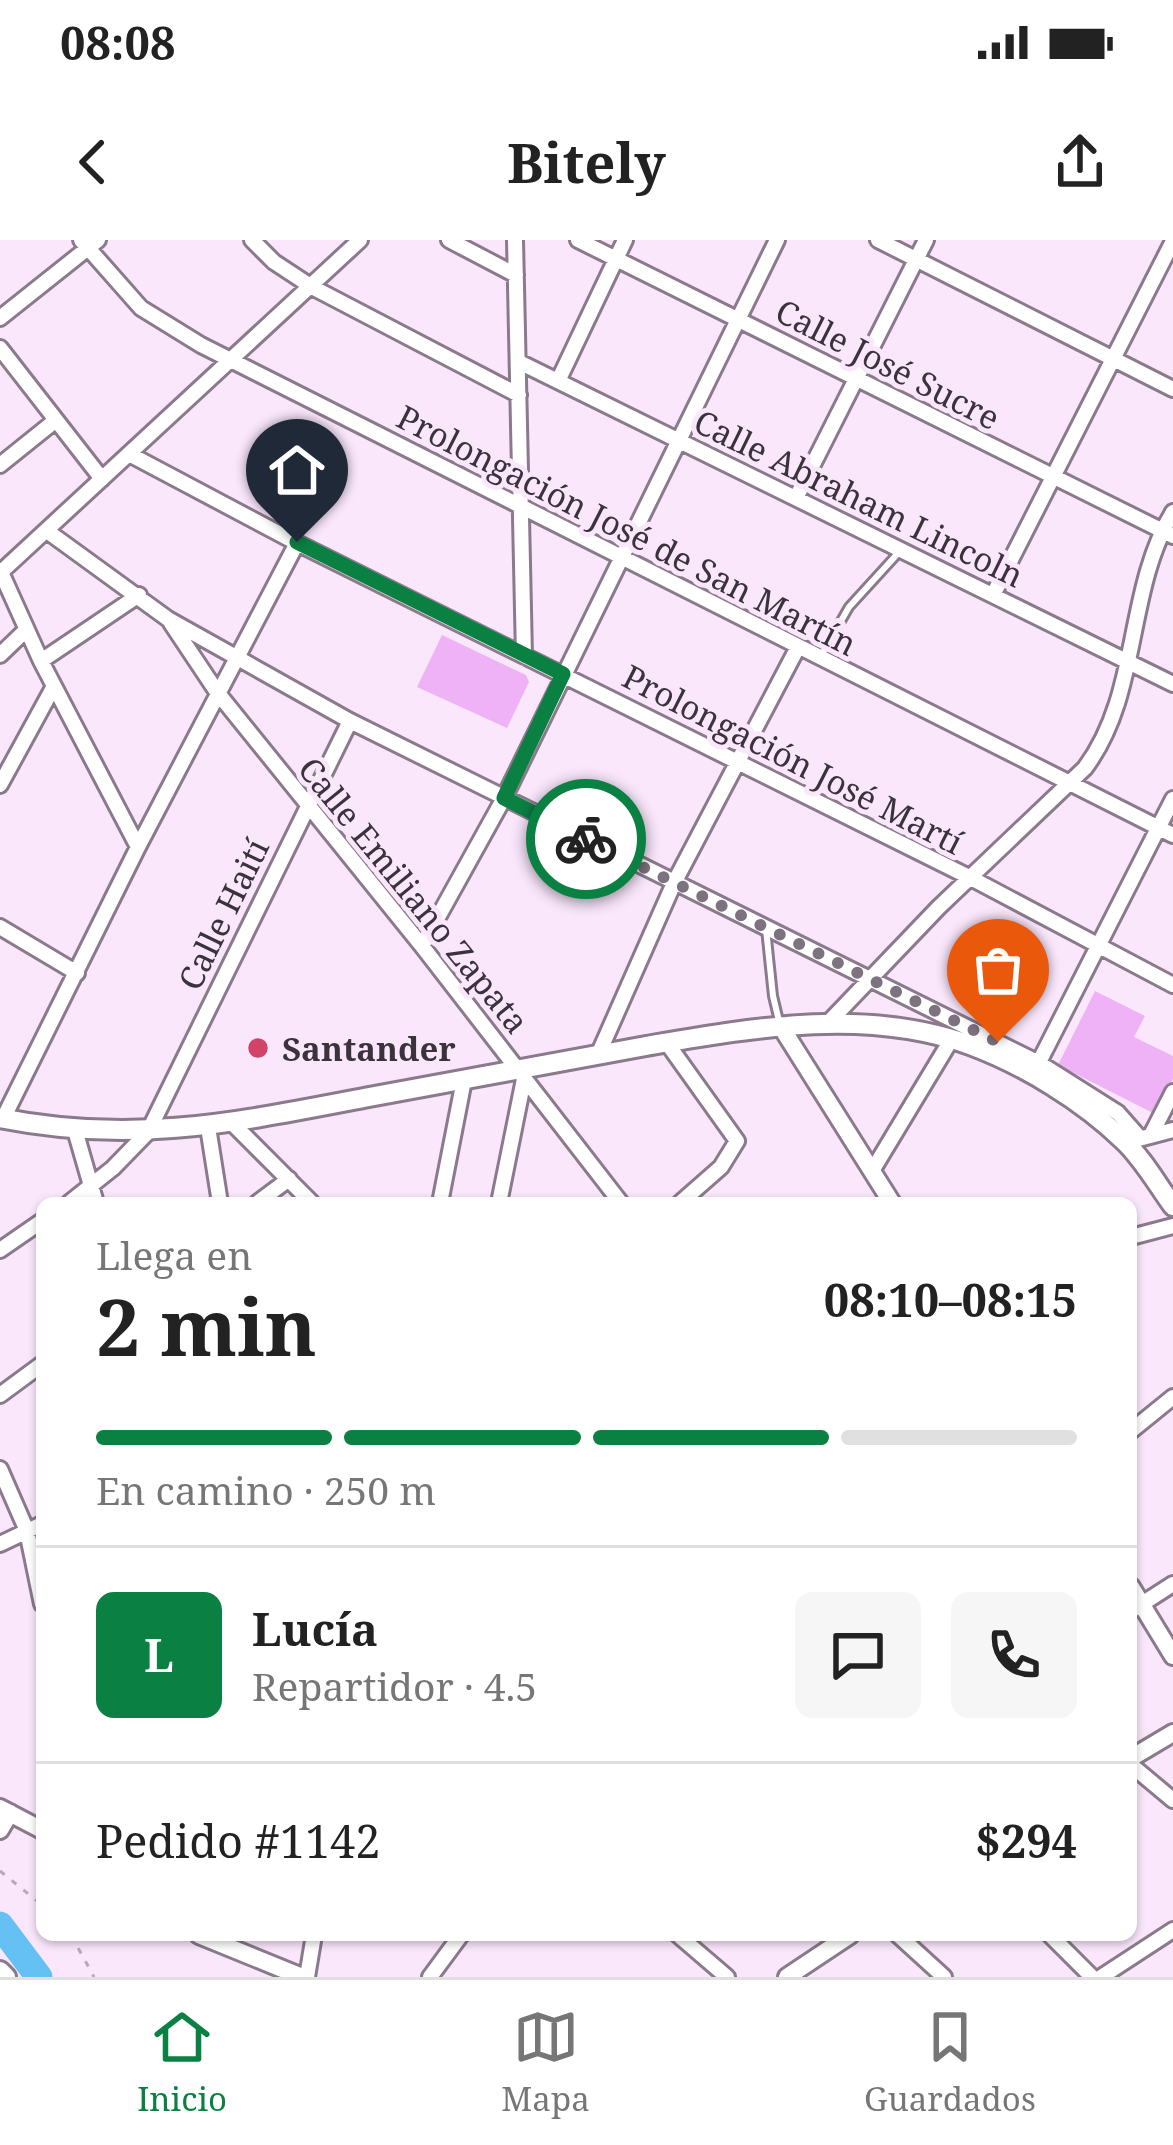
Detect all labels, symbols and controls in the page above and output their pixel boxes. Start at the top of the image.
text: 08:08 [60,12,175,73]
text: Bitely [507,125,666,199]
icon: back [60,129,126,195]
icon: share [1047,129,1113,195]
street label: Calle José Sucre [768,288,1008,440]
street label: Prolongación José de San Martín [389,394,865,666]
street label: Calle Abraham Lincoln [687,399,1031,597]
pin [246,419,348,542]
icon: home [264,437,330,503]
street label: Prolongación José Martí [615,654,971,865]
street label: Calle Emiliano Zapata [288,747,540,1043]
courier [526,779,646,899]
icon: bike [553,806,619,872]
street label: Calle Haití [167,830,279,997]
pin [947,919,1049,1042]
icon: bag [965,937,1031,1003]
place label: Santander [282,1026,456,1071]
marker: Santander [245,1035,271,1061]
text: Llega en [96,1228,252,1281]
text: 08:10–08:15 [824,1269,1077,1330]
text: 2 min [96,1273,317,1379]
text: En camino · 250 m [96,1463,436,1516]
button: chat [795,1592,921,1718]
button: phone [951,1592,1077,1718]
text: Lucía [252,1598,378,1659]
text: L [144,1624,174,1685]
text: Repartidor · 4.5 [252,1659,537,1712]
text: Pedido #1142 [96,1810,380,1871]
text: $294 [975,1810,1077,1871]
tab: Inicio [137,2004,227,2121]
tab: Mapa [501,2004,590,2121]
tab: Guardados [864,2004,1036,2121]

